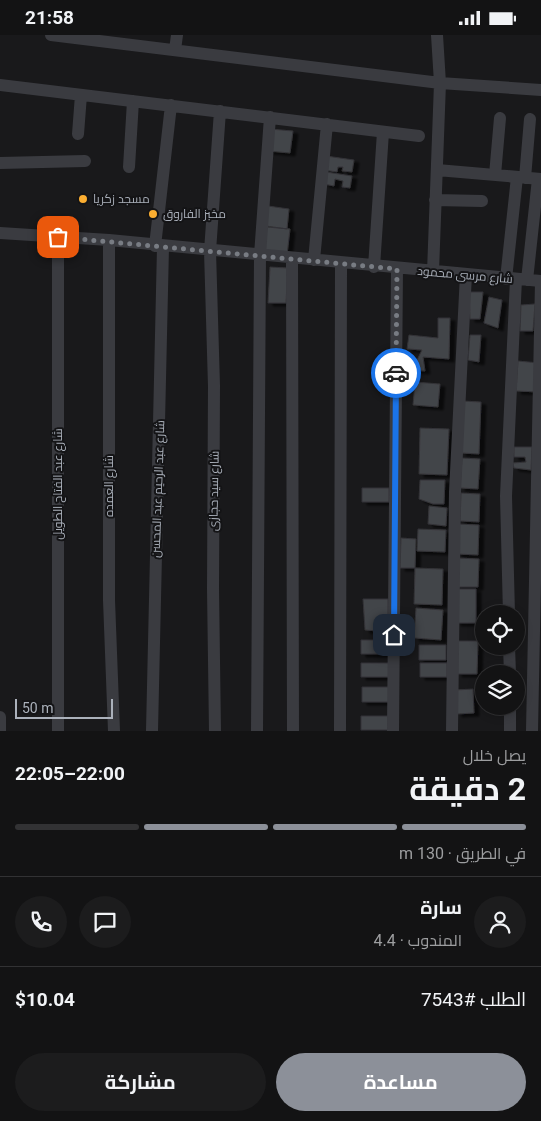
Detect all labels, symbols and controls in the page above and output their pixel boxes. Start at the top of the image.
text: 21:58 [25,6,74,29]
place label: مسجد زكريا [93,192,150,206]
marker: مسجد زكريا [77,193,89,205]
place label: مخبز الفاروق [163,207,226,221]
marker: مخبز الفاروق [147,208,159,220]
pin [37,216,79,258]
icon: bag [44,223,72,251]
street label: شارع مرسى محمود [417,264,513,287]
courier [371,348,421,398]
icon: car [382,359,410,387]
street label: شارع عبد الرحيم عبد المحسن [149,420,168,558]
street label: شارع عبد الفتاح الطويل [51,428,66,540]
street label: شارع سيد حجازى [206,451,223,531]
street label: شارع العمده [102,455,117,517]
map controls [475,605,525,715]
button: locate [475,605,525,655]
pin [373,614,415,656]
icon: home [380,621,408,649]
button: layers [475,665,525,715]
scale bar [15,696,112,719]
text: 50 m [22,700,54,716]
text: يصل خلال [463,746,526,765]
text: 22:00–22:05 [15,762,125,785]
text: 2 دقيقة [409,770,526,808]
text: في الطريق · 130 m [399,844,526,863]
button: phone [15,896,67,948]
button: chat [79,896,131,948]
text: سارة [420,896,462,919]
button: person [474,896,526,948]
text: المندوب · 4.4 [374,931,462,950]
text: $10.04 [15,988,75,1011]
text: الطلب #7543 [421,988,526,1011]
button: مشاركة [15,1053,266,1111]
button: مساعدة [276,1053,526,1111]

